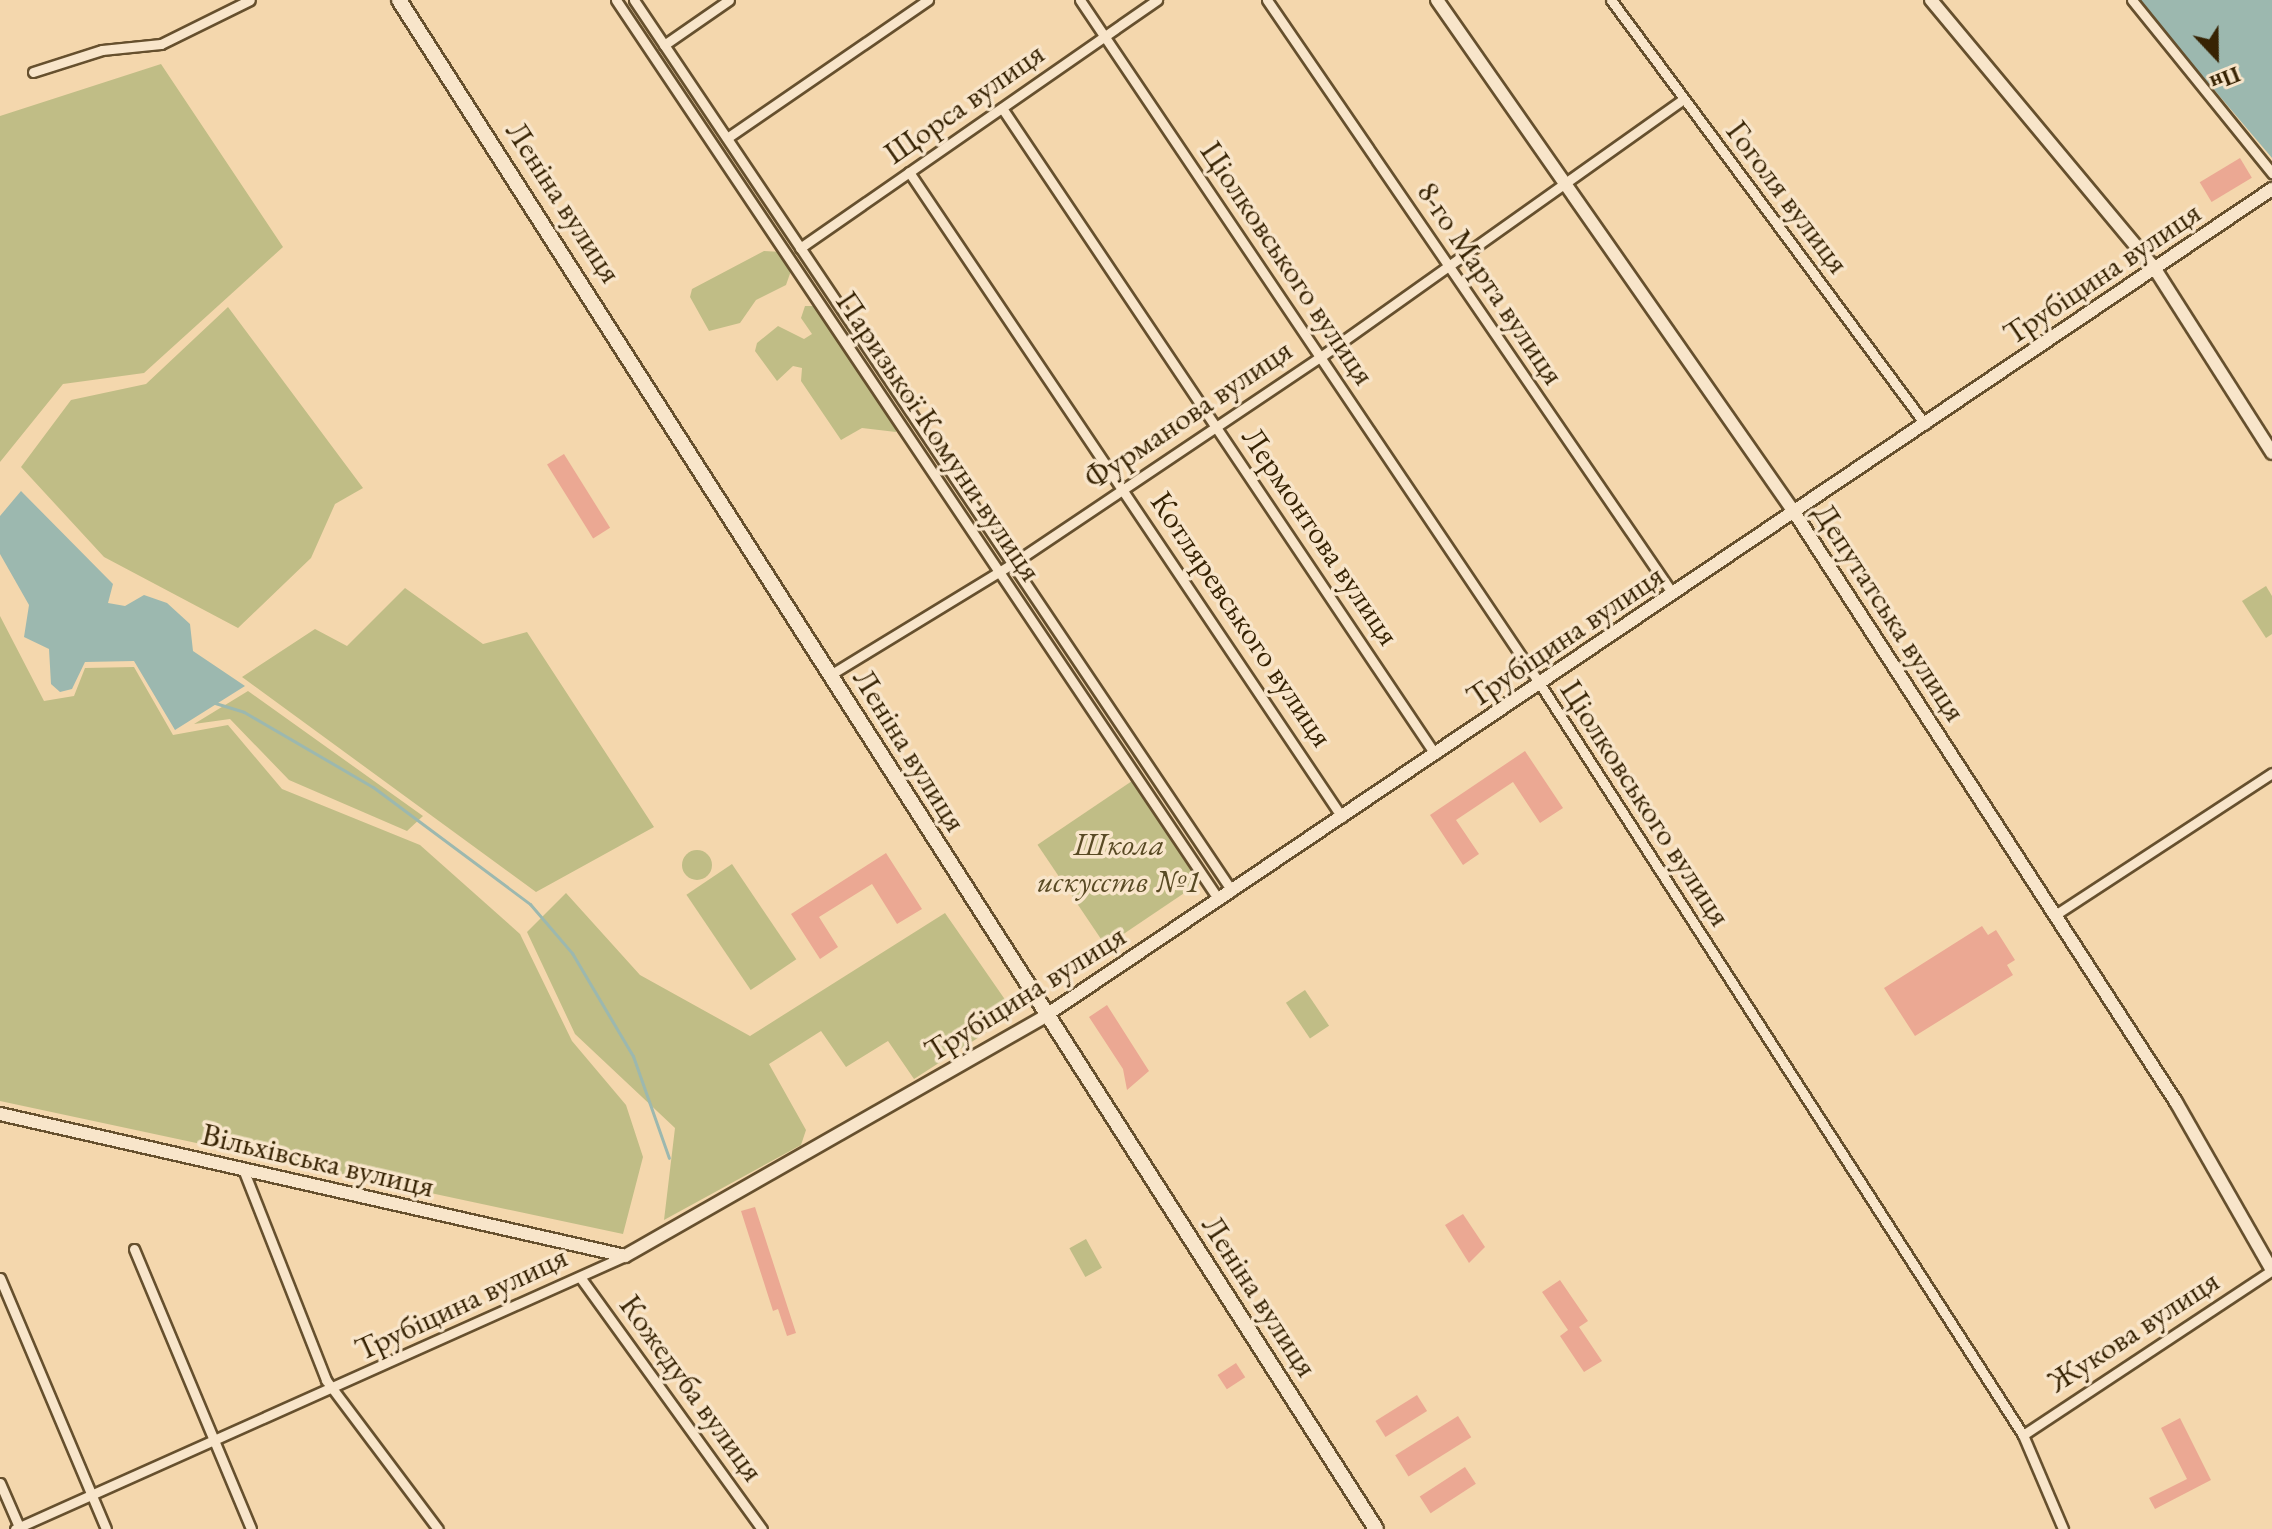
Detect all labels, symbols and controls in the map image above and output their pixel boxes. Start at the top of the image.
north arrow [2176,16,2256,96]
street label: Щорса вулиця [877,34,1051,172]
text: Пн [2206,60,2245,98]
street label: Гоголя вулиця [1718,113,1858,281]
street label: Леніна вулиця [498,114,630,290]
street label: Ціолковського вулиця [1192,134,1384,392]
street label: 8-го Марта вулиця [1409,174,1573,392]
street label: Трубіцина вулиця [1996,193,2208,353]
street label: Паризької Комуни вулиця [828,284,1050,588]
street label: Фурманова вулиця [1077,330,1299,498]
street label: Лермонтова вулиця [1234,420,1408,652]
street label: Котляревського вулиця [1142,484,1342,754]
street label: Депутатська вулиця [1805,496,1975,728]
street label: Трубіцина вулиця [1459,556,1671,716]
street label: Леніна вулиця [845,661,975,839]
street label: Ціолковського вулиця [1552,673,1740,933]
park label: Школа искусств №1 [1037,826,1201,901]
street label: Трубіцина вулиця [917,916,1133,1070]
street label: Вільхівська вулиця [198,1115,438,1205]
street label: Леніна вулиця [1194,1208,1326,1384]
street label: Трубіцина вулиця [349,1237,573,1369]
street label: Жукова вулиця [2040,1261,2226,1401]
street label: Кожедуба вулиця [611,1287,773,1489]

